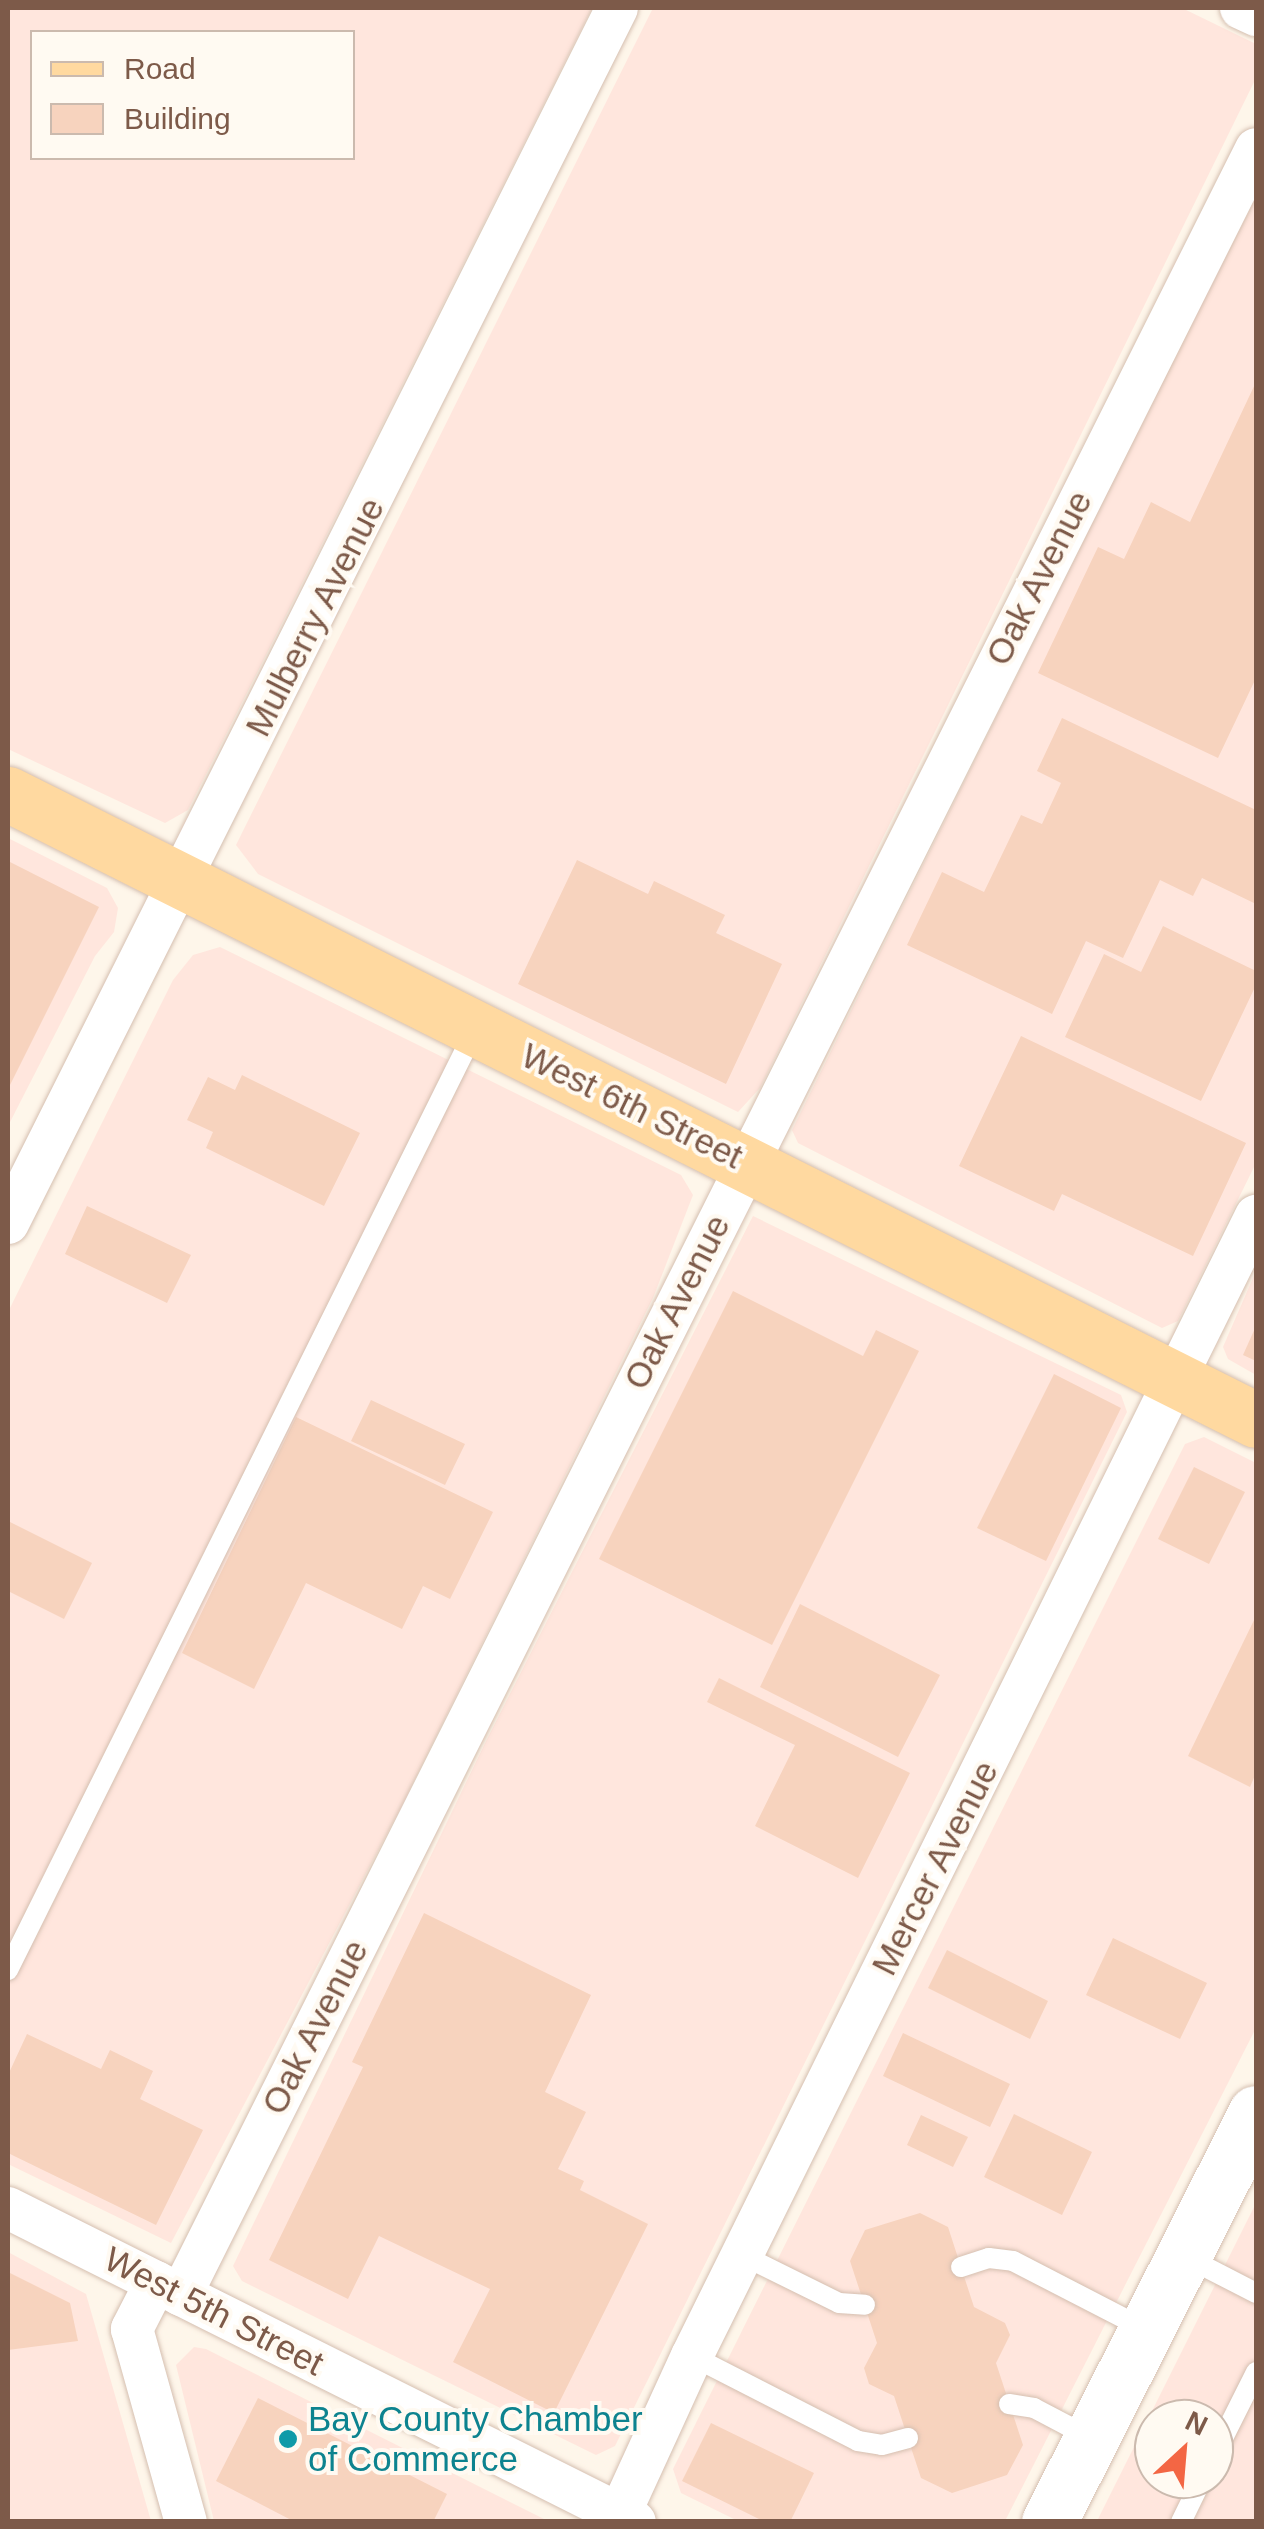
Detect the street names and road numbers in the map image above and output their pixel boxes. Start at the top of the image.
street label: Oak Avenue [977,483,1101,673]
street label: Mulberry Avenue [236,490,394,744]
street label: West 6th Street [515,1034,749,1178]
street label: Oak Avenue [615,1207,739,1397]
street label: Mercer Avenue [863,1753,1007,1983]
street label: Oak Avenue [253,1932,377,2122]
street label: West 5th Street [97,2238,331,2384]

